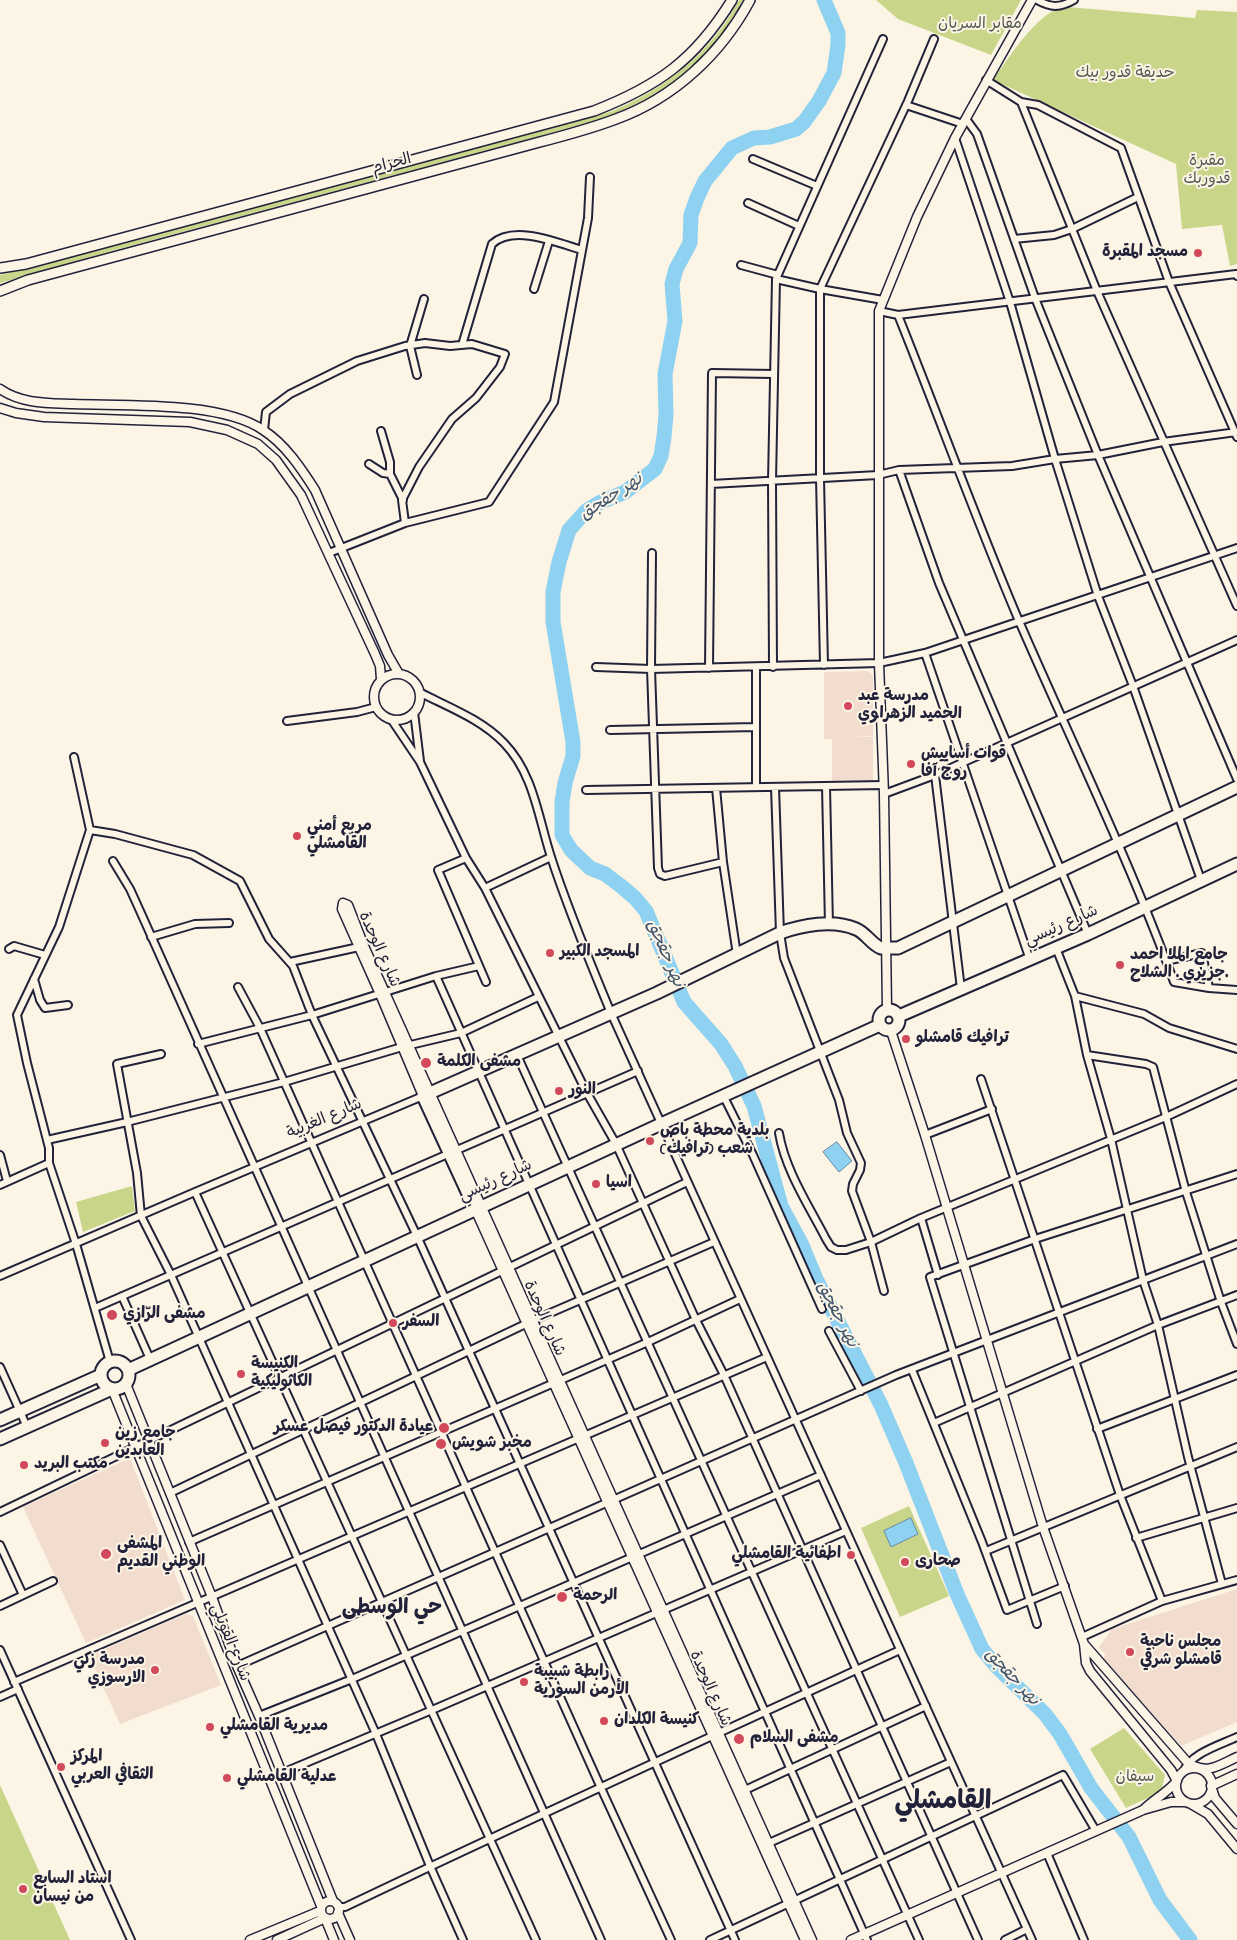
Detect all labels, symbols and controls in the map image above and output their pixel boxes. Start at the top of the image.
park label: مقابر السريان [938,15,1022,35]
park label: حديقة قدور بيك [1075,64,1175,84]
street label: الحزام [370,151,414,179]
park label: مقبرة قدوربك [1183,152,1231,190]
place label: مسجد المقبرة [1102,243,1188,263]
marker: مسجد المقبرة [1192,247,1204,259]
water label: نهر جقجق [576,470,648,526]
place label: مدرسة عبد الحميد الزهراوي [858,687,962,725]
marker: مدرسة عبد الحميد الزهراوي [842,700,854,712]
place label: قوات أساييش روج آفا [921,745,1006,783]
marker: قوات أساييش روج آفا [905,758,917,770]
place label: مربع أمني القامشلي [307,817,372,855]
marker: مربع أمني القامشلي [291,830,303,842]
street label: شارع رئيسي [1022,902,1102,952]
street label: شارع الوحدة [353,909,403,991]
water label: نهر جقجق [640,917,688,991]
place label: المسجد الكبير [560,943,639,963]
place label: جامع الملا احمد جزيري . الشلاح. [1130,946,1228,984]
marker: المسجد الكبير [544,947,556,959]
marker: جامع الملا احمد جزيري . الشلاح. [1114,959,1126,971]
place label: ترافيك قامشلو [916,1029,1009,1049]
marker: ترافيك قامشلو [900,1033,912,1045]
place label: مشفى الكلمة [437,1053,521,1073]
marker: مشفى الكلمة [419,1056,433,1070]
place label: النور [569,1081,596,1101]
marker: النور [553,1085,565,1097]
street label: شارع الغربية [285,1096,365,1144]
place label: بلدية محطة باص شعب (ترافيك) [660,1122,769,1160]
marker: بلدية محطة باص شعب (ترافيك) [644,1135,656,1147]
street label: شارع رئيسي [456,1157,536,1207]
place label: اسيا [606,1174,632,1194]
marker: اسيا [590,1178,602,1190]
street label: شارع الوحدة [518,1278,568,1360]
water label: نهر جقجق [810,1278,862,1352]
place label: مشفى الرّازي [123,1305,206,1325]
marker: مشفى الرّازي [105,1308,119,1322]
place label: السفر [403,1313,439,1333]
marker: السفر [387,1317,399,1329]
place label: الكنيسة الكاثوليكية [251,1355,312,1393]
marker: الكنيسة الكاثوليكية [235,1368,247,1380]
place label: عيادة الدكتور فيصل عسكر [274,1418,433,1438]
marker: عيادة الدكتور فيصل عسكر [437,1421,451,1435]
place label: جامع زين العابدين [115,1424,176,1462]
place label: مخبر شويش [452,1434,532,1454]
marker: جامع زين العابدين [99,1437,111,1449]
marker: مخبر شويش [434,1437,448,1451]
place label: مكتب البريد [34,1455,108,1475]
marker: مكتب البريد [18,1459,30,1471]
place label: المشفى الوطني القديم [117,1535,205,1573]
place label: اطفائية القامشلي [732,1545,841,1565]
marker: المشفى الوطني القديم [99,1547,113,1561]
marker: اطفائية القامشلي [845,1549,857,1561]
place label: صحارى [915,1552,961,1572]
marker: صحارى [899,1556,911,1568]
place label: الرحمة [573,1587,617,1607]
marker: الرحمة [555,1590,569,1604]
district label: حي الوسطى [342,1597,442,1623]
street label: شارع القوتلي [205,1601,253,1685]
place label: مجلس ناحية قامشلو شرقي [1140,1633,1222,1671]
water label: نهر جقجق [979,1645,1043,1711]
marker: مجلس ناحية قامشلو شرقي [1124,1646,1136,1658]
street label: شارع الوحدة [684,1648,734,1730]
place label: مدرسة زكي الارسوزي [73,1651,145,1689]
place label: رابطة شبيبة اﻷرمن السورية [534,1663,629,1701]
marker: مدرسة زكي الارسوزي [149,1664,161,1676]
marker: رابطة شبيبة اﻷرمن السورية [518,1676,530,1688]
place label: كنيسة الكلدان [614,1711,699,1731]
marker: كنيسة الكلدان [598,1715,610,1727]
place label: مديرية القامشلي [220,1717,328,1737]
marker: مديرية القامشلي [204,1721,216,1733]
place label: مشفى السلام [750,1729,839,1749]
marker: مشفى السلام [732,1732,746,1746]
place label: المركز الثقافي العربي [71,1748,153,1786]
marker: المركز الثقافي العربي [55,1761,67,1773]
place label: عدلية القامشلي [237,1768,336,1788]
park label: سيفان [1116,1768,1154,1788]
marker: عدلية القامشلي [221,1772,233,1784]
district label: القامشلي [895,1788,991,1820]
place label: استاد السابع من نيسان [33,1870,111,1908]
marker: استاد السابع من نيسان [17,1883,29,1895]

